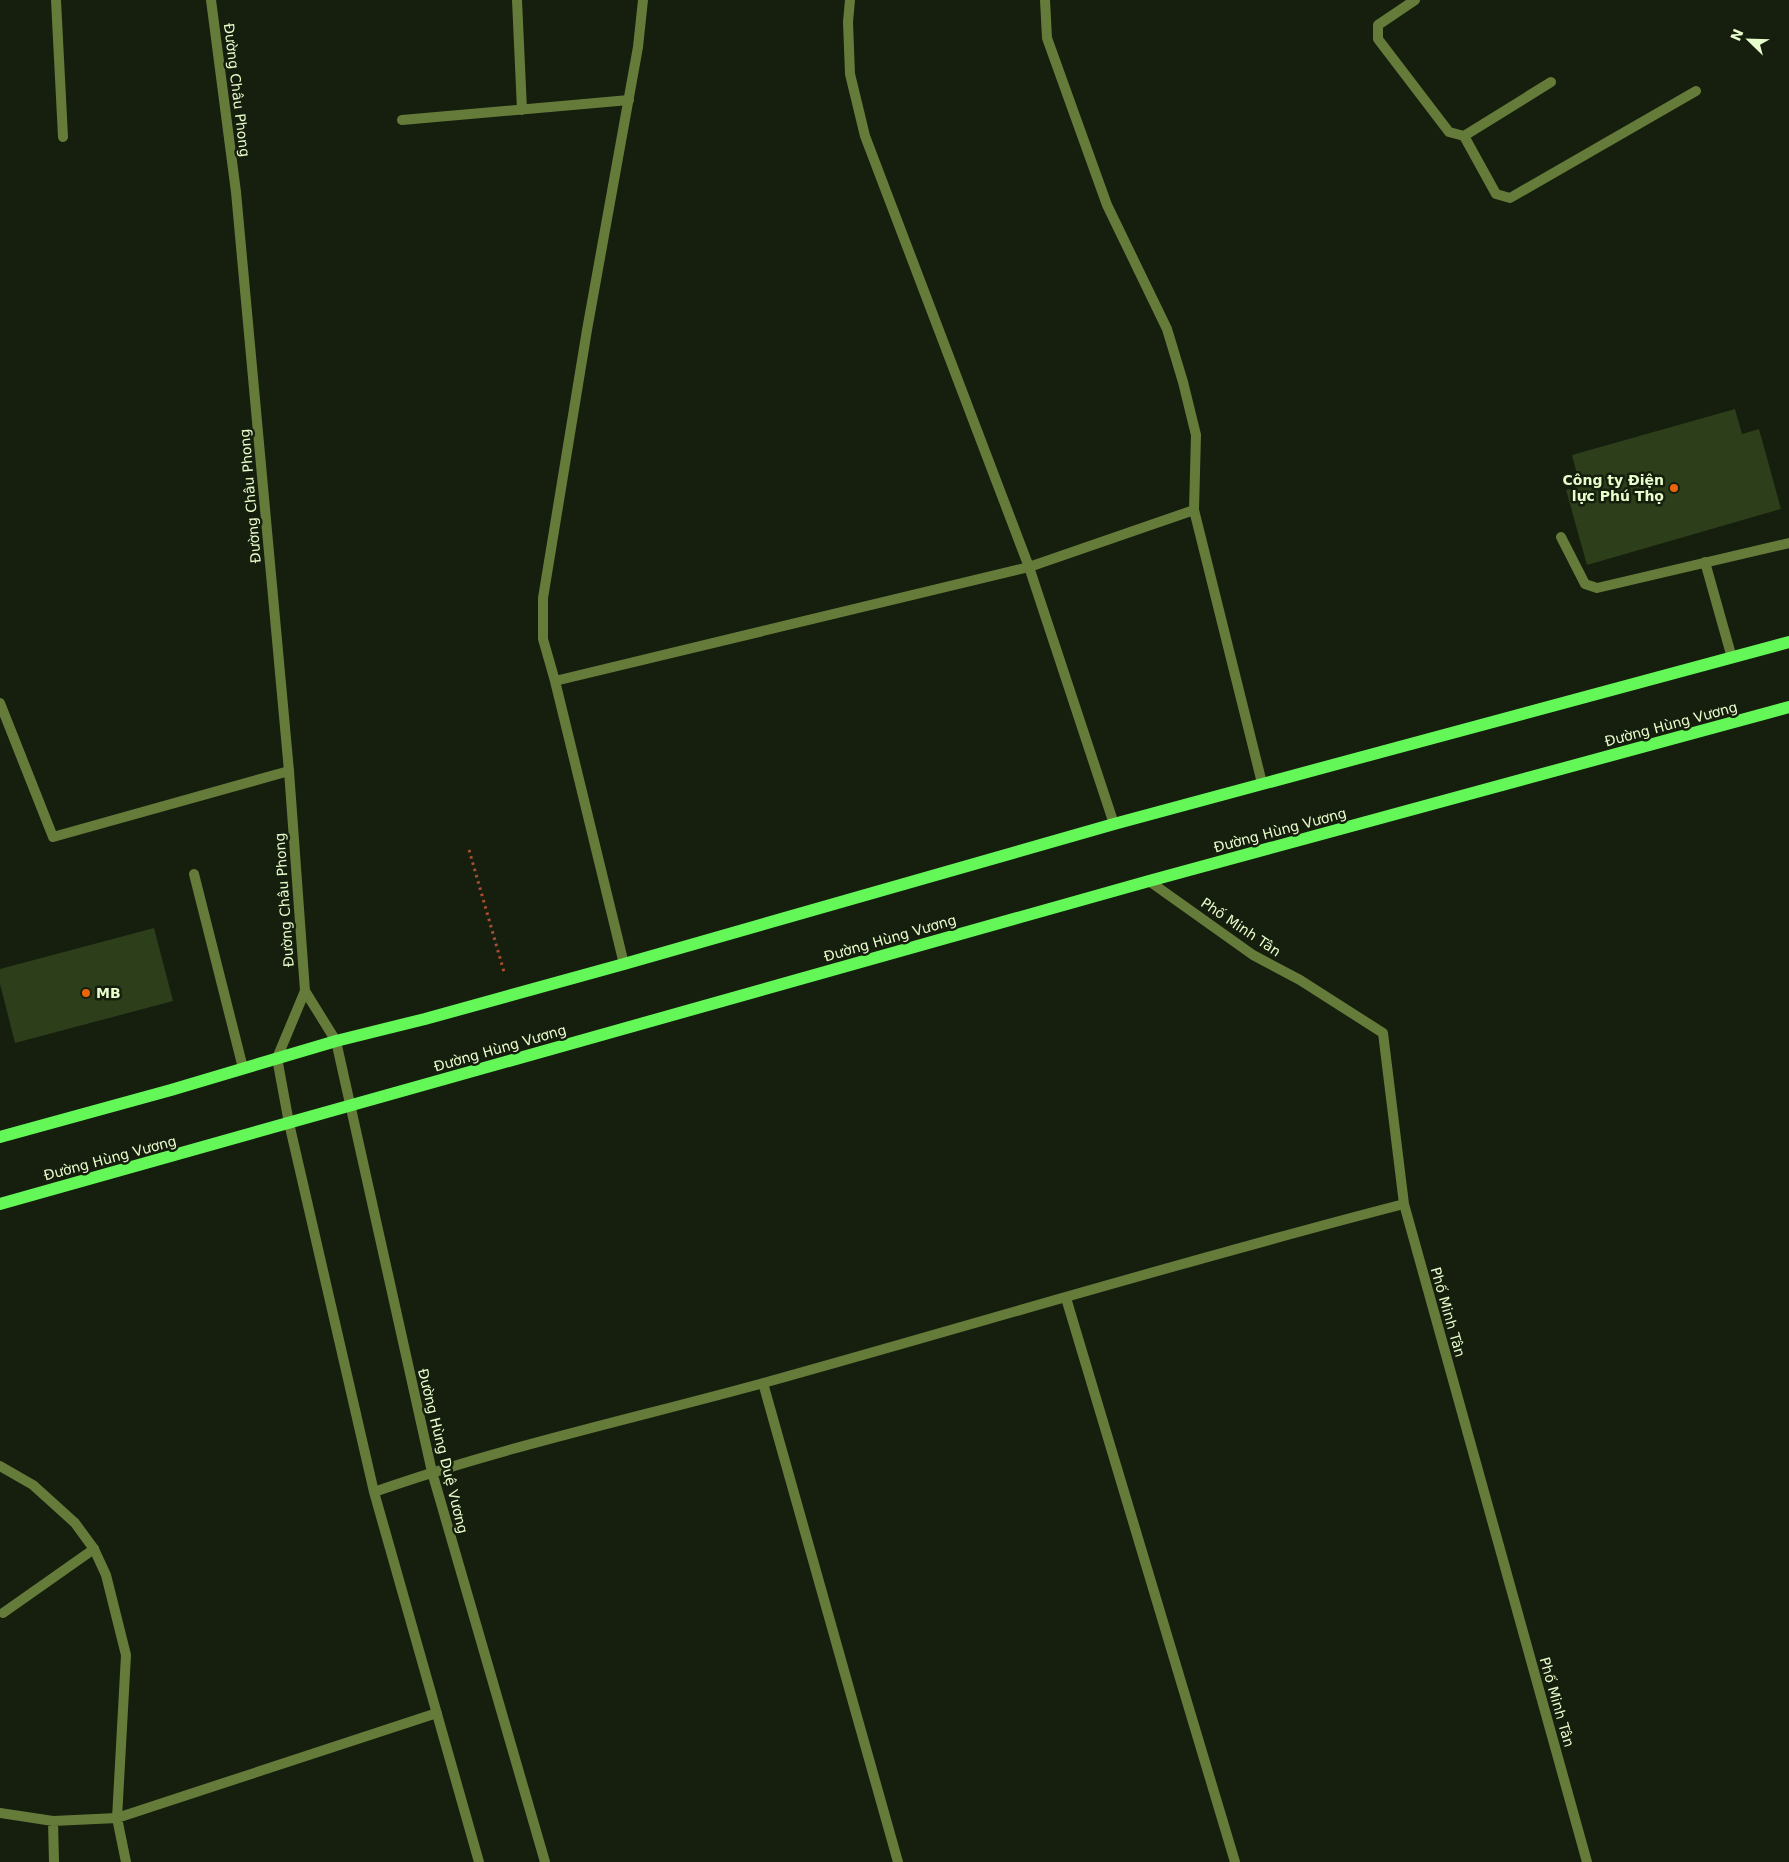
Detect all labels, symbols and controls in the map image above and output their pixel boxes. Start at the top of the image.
north arrow [1724,15,1774,65]
street label: Đường Châu Phong [221,22,253,158]
text: N [1727,26,1747,43]
street label: Đường Châu Phong [236,428,264,564]
place label: Công ty Điện lực Phú Thọ [1563,472,1664,504]
marker: Công ty Điện lực Phú Thọ [1668,482,1680,494]
street label: Đường Hùng Vương [1603,699,1739,749]
street label: Đường Hùng Vương [1212,805,1348,855]
street label: Đường Châu Phong [271,832,297,968]
street label: Phố Minh Tân [1198,894,1284,960]
street label: Đường Hùng Vương [822,911,958,965]
place label: MB [96,985,121,1001]
marker: MB [80,987,92,999]
street label: Đường Hùng Vương [432,1021,568,1075]
street label: Đường Hùng Vương [42,1133,178,1183]
street label: Phố Minh Tân [1428,1265,1468,1359]
street label: Đường Hùng Duệ Vương [415,1367,471,1535]
street label: Phố Minh Tân [1537,1655,1577,1749]

